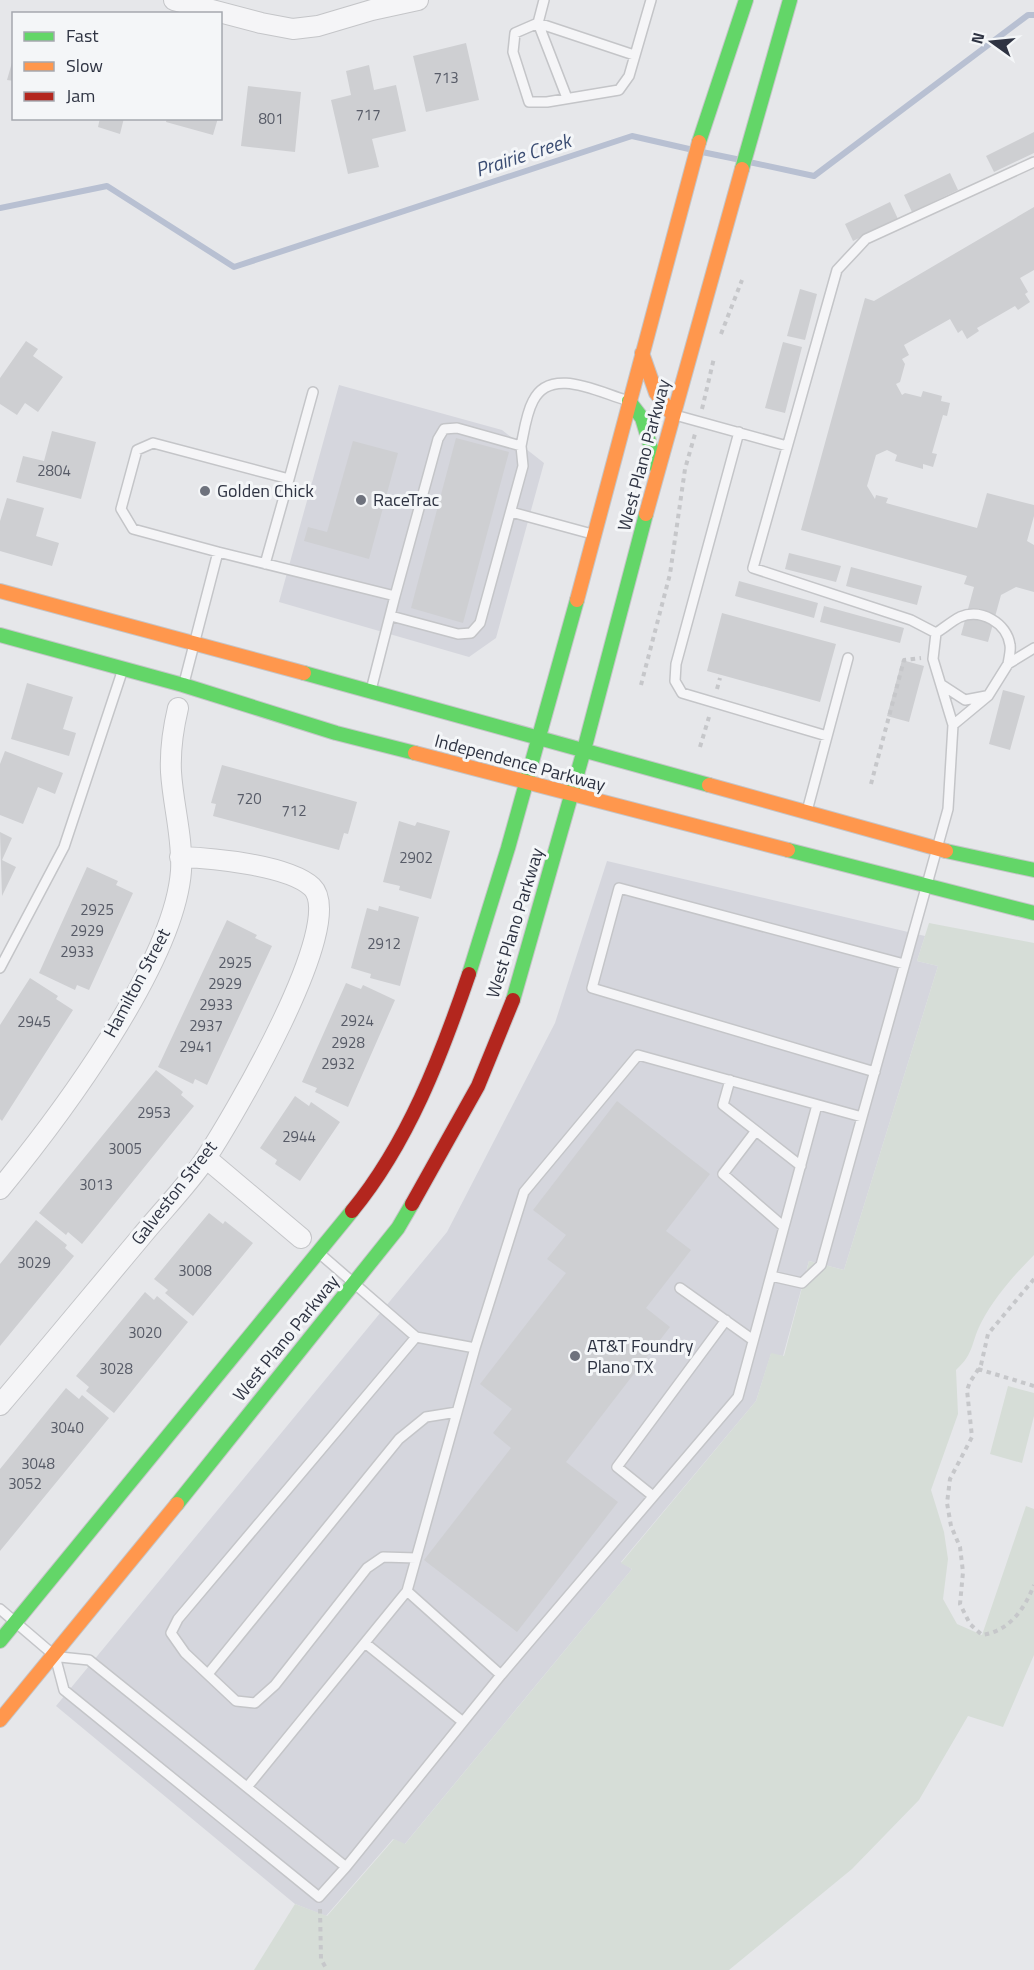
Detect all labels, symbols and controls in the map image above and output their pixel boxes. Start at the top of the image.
legend [12,12,222,120]
north arrow [962,12,1022,72]
text: Fast [66,22,99,49]
text: N [964,30,991,47]
text: Slow [66,52,103,79]
house number: 713 [433,66,459,89]
text: Jam [66,82,95,109]
house number: 717 [355,103,381,126]
house number: 801 [258,107,284,130]
water label: Prairie Creek [471,124,577,185]
street label: West Plano Parkway [610,376,677,534]
house number: 2804 [37,459,71,482]
place label: Golden Chick [217,477,314,504]
marker: Golden Chick [198,484,212,498]
place label: RaceTrac [373,486,439,513]
marker: RaceTrac [354,493,368,507]
street label: Independence Parkway [432,727,609,798]
house number: 720 [236,787,262,810]
house number: 712 [281,799,307,822]
street label: West Plano Parkway [479,844,550,1001]
house number: 2902 [399,846,433,869]
house number: 2925 [80,898,114,921]
house number: 2929 [70,919,104,942]
street label: Hamilton Street [96,923,177,1042]
house number: 2912 [367,932,401,955]
house number: 2933 [60,940,94,963]
house number: 2925 [218,951,252,974]
house number: 2929 [208,972,242,995]
house number: 2933 [199,993,233,1016]
house number: 2924 [340,1009,374,1032]
house number: 2945 [17,1010,51,1033]
house number: 2937 [189,1014,223,1037]
house number: 2928 [331,1031,365,1054]
house number: 2941 [179,1035,213,1058]
house number: 2932 [321,1052,355,1075]
house number: 2953 [137,1101,171,1124]
house number: 2944 [282,1125,316,1148]
street label: Galveston Street [124,1134,223,1251]
house number: 3005 [108,1137,142,1160]
house number: 3013 [79,1173,113,1196]
house number: 3029 [17,1251,51,1274]
house number: 3008 [178,1259,212,1282]
street label: West Plano Parkway [226,1268,345,1407]
house number: 3020 [128,1321,162,1344]
place label: AT&T Foundry Plano TX [587,1332,694,1380]
marker: AT&T Foundry Plano TX [568,1349,582,1363]
house number: 3028 [99,1357,133,1380]
house number: 3040 [50,1416,84,1439]
house number: 3048 [21,1452,55,1475]
house number: 3052 [8,1472,42,1495]

